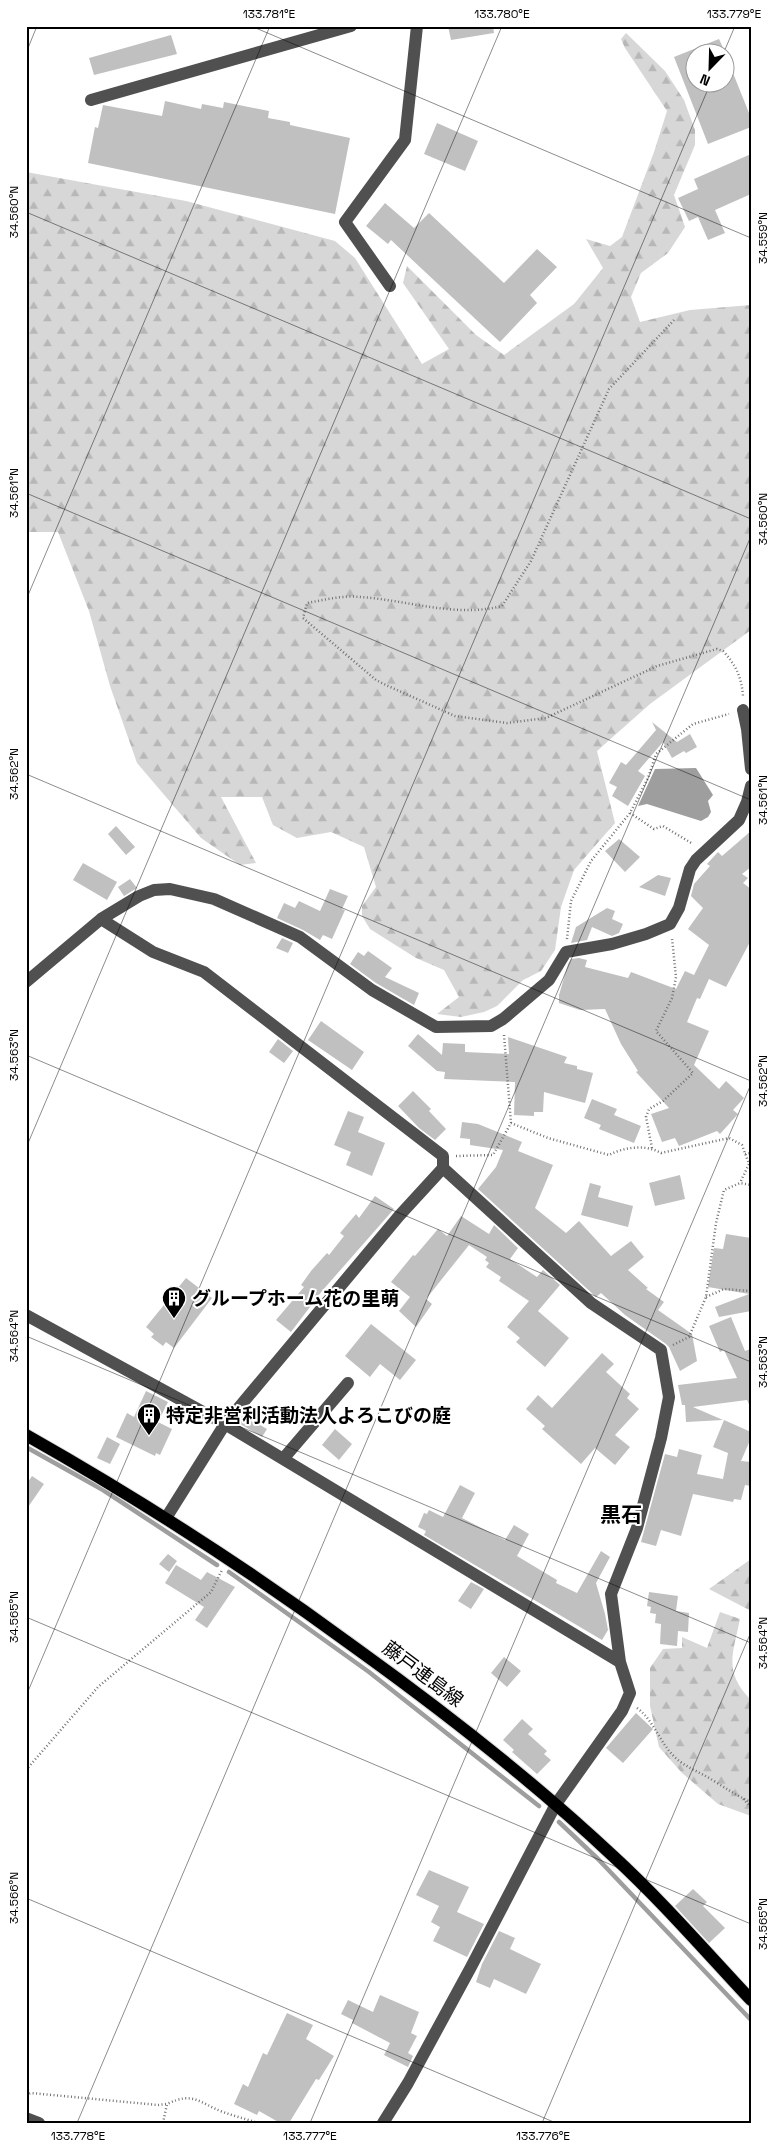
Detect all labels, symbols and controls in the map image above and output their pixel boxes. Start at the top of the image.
text: 133.781°E [243,6,296,22]
text: 133.780°E [474,6,530,22]
text: 133.779°E [707,6,761,22]
north arrow [684,42,734,92]
text: N [697,70,713,90]
text: 34.560°N [6,186,22,238]
text: 34.559°N [755,212,771,264]
text: 34.561°N [6,468,22,518]
text: 34.560°N [755,493,771,545]
text: 34.562°N [6,748,22,800]
text: 34.561°N [755,775,771,825]
text: 34.563°N [6,1029,22,1081]
text: 34.562°N [755,1055,771,1107]
building icon: グループホーム花の里萌 [161,1285,187,1319]
place label: グループホーム花の里萌 [192,1286,399,1311]
text: 34.564°N [6,1310,22,1362]
text: 34.563°N [755,1336,771,1388]
building icon: 特定非営利活動法人よろこびの庭 [136,1402,162,1436]
place label: 特定非営利活動法人よろこびの庭 [166,1403,451,1428]
district label: 黒石 [600,1501,642,1528]
text: 34.565°N [6,1591,22,1643]
text: 34.564°N [755,1617,771,1669]
street label: 藤戸連島線 [378,1635,468,1713]
text: 34.566°N [6,1872,22,1924]
text: 34.565°N [755,1898,771,1950]
text: 133.778°E [51,2128,105,2144]
text: 133.777°E [283,2128,337,2144]
text: 133.776°E [516,2128,570,2144]

